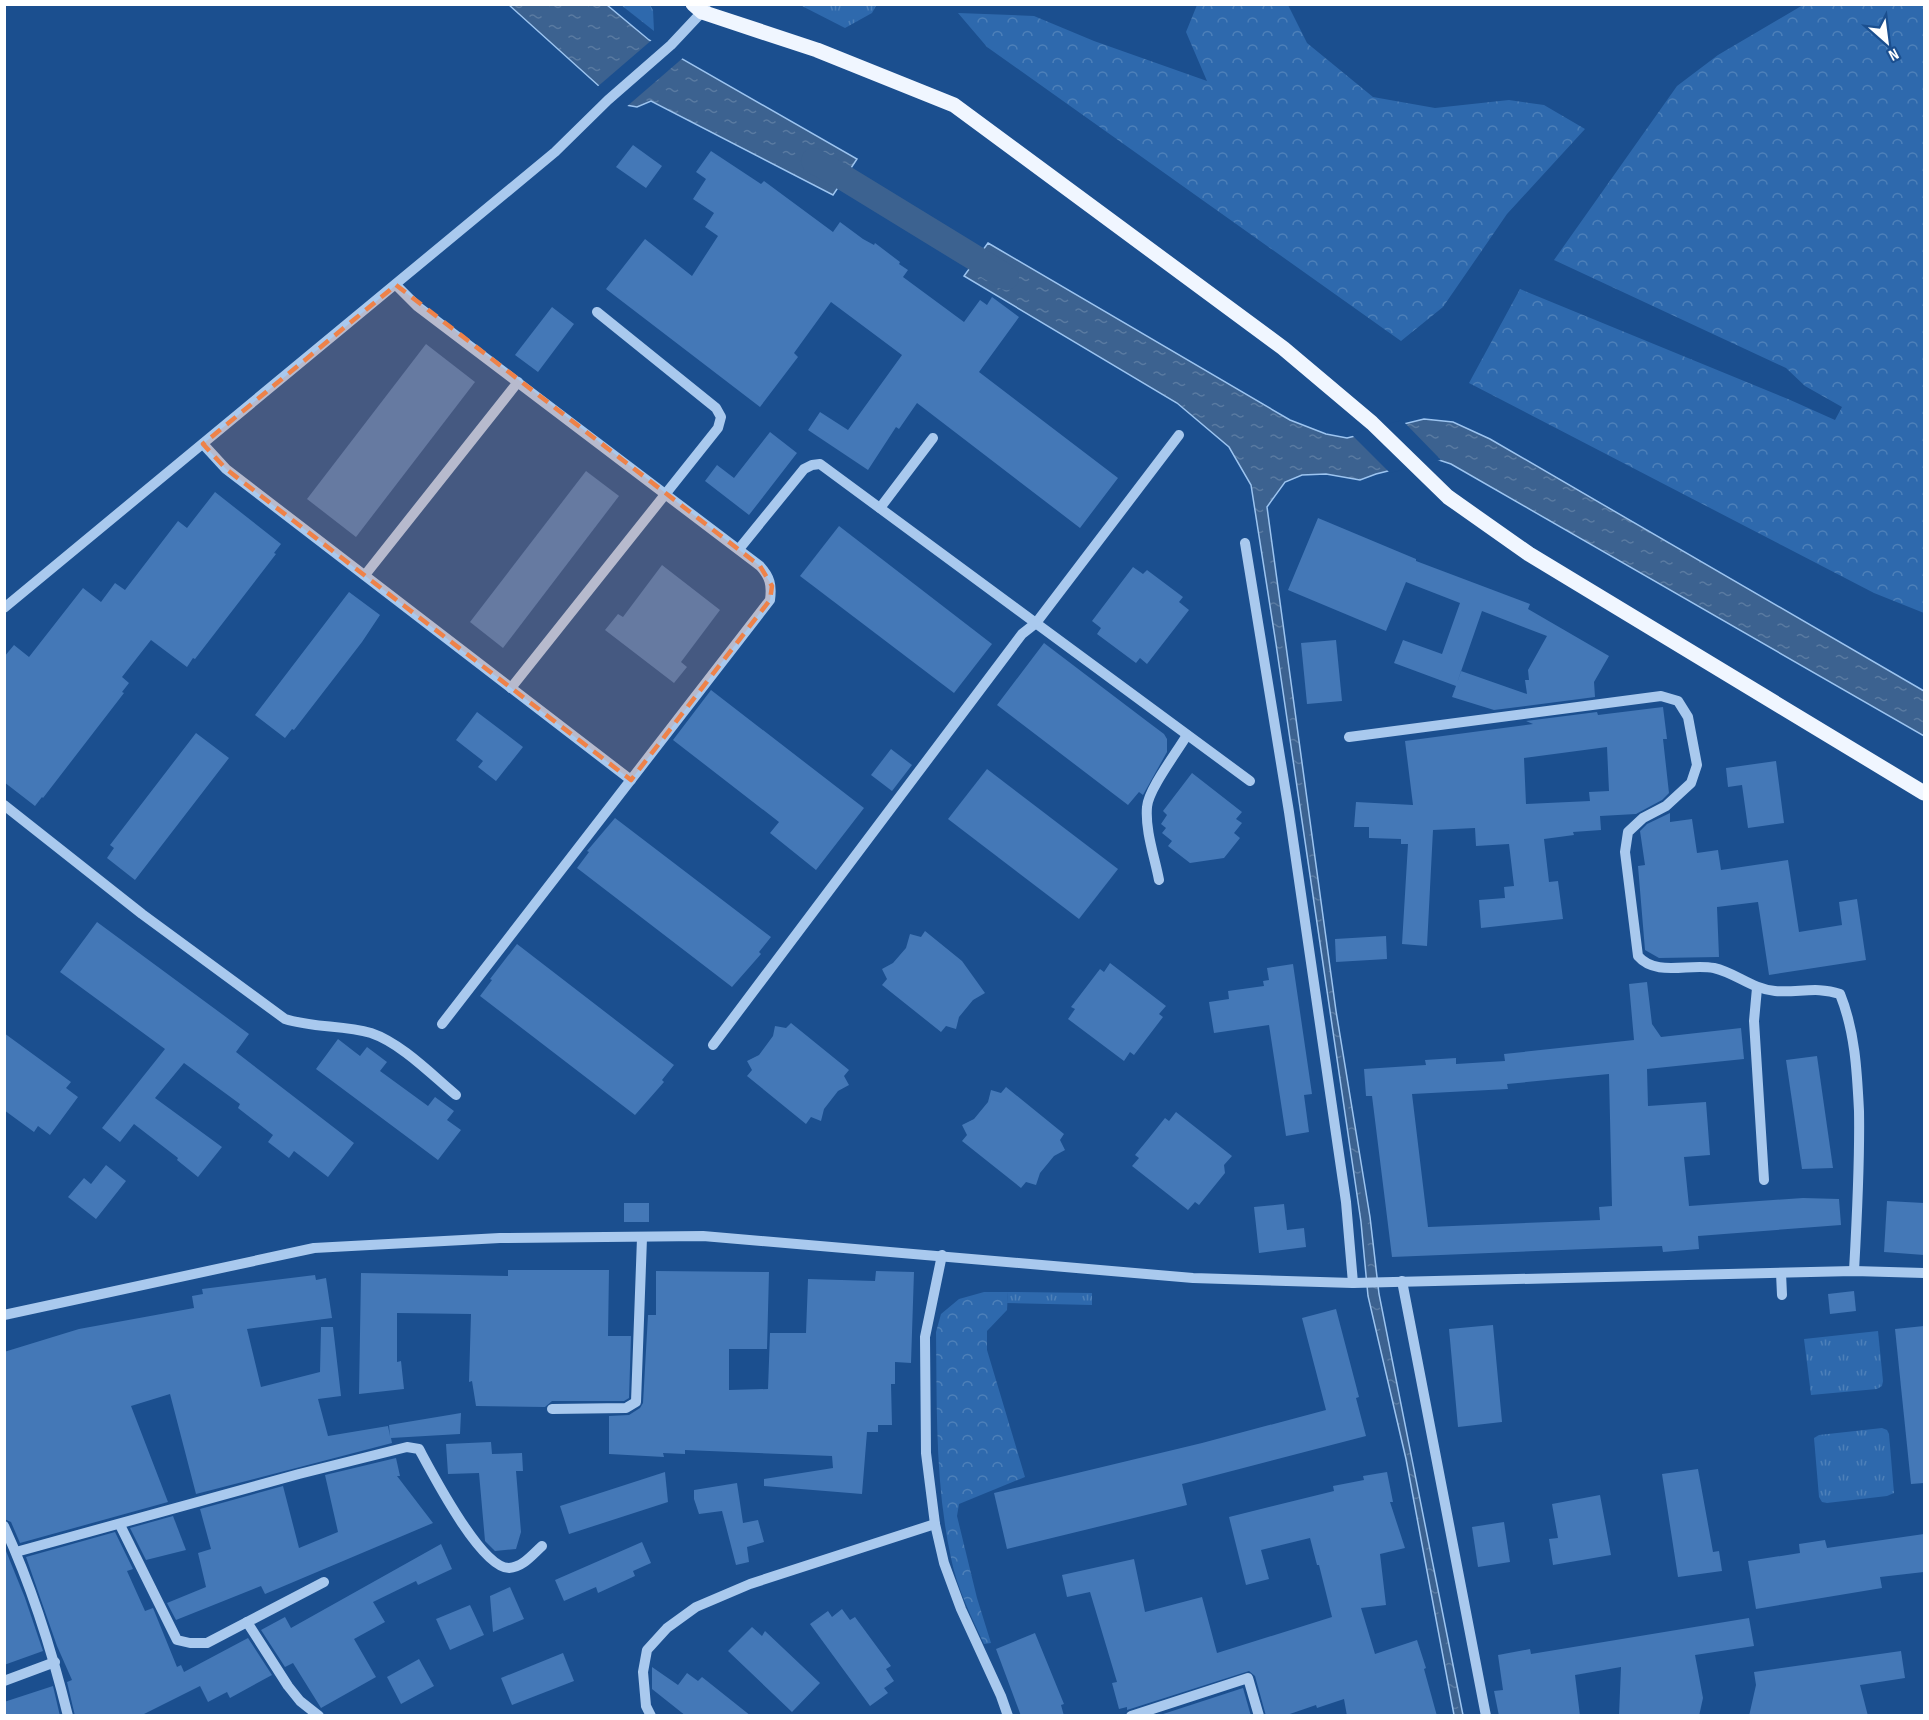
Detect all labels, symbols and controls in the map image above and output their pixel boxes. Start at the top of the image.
north arrow [1857,12,1917,72]
text: N [1885,44,1902,64]

